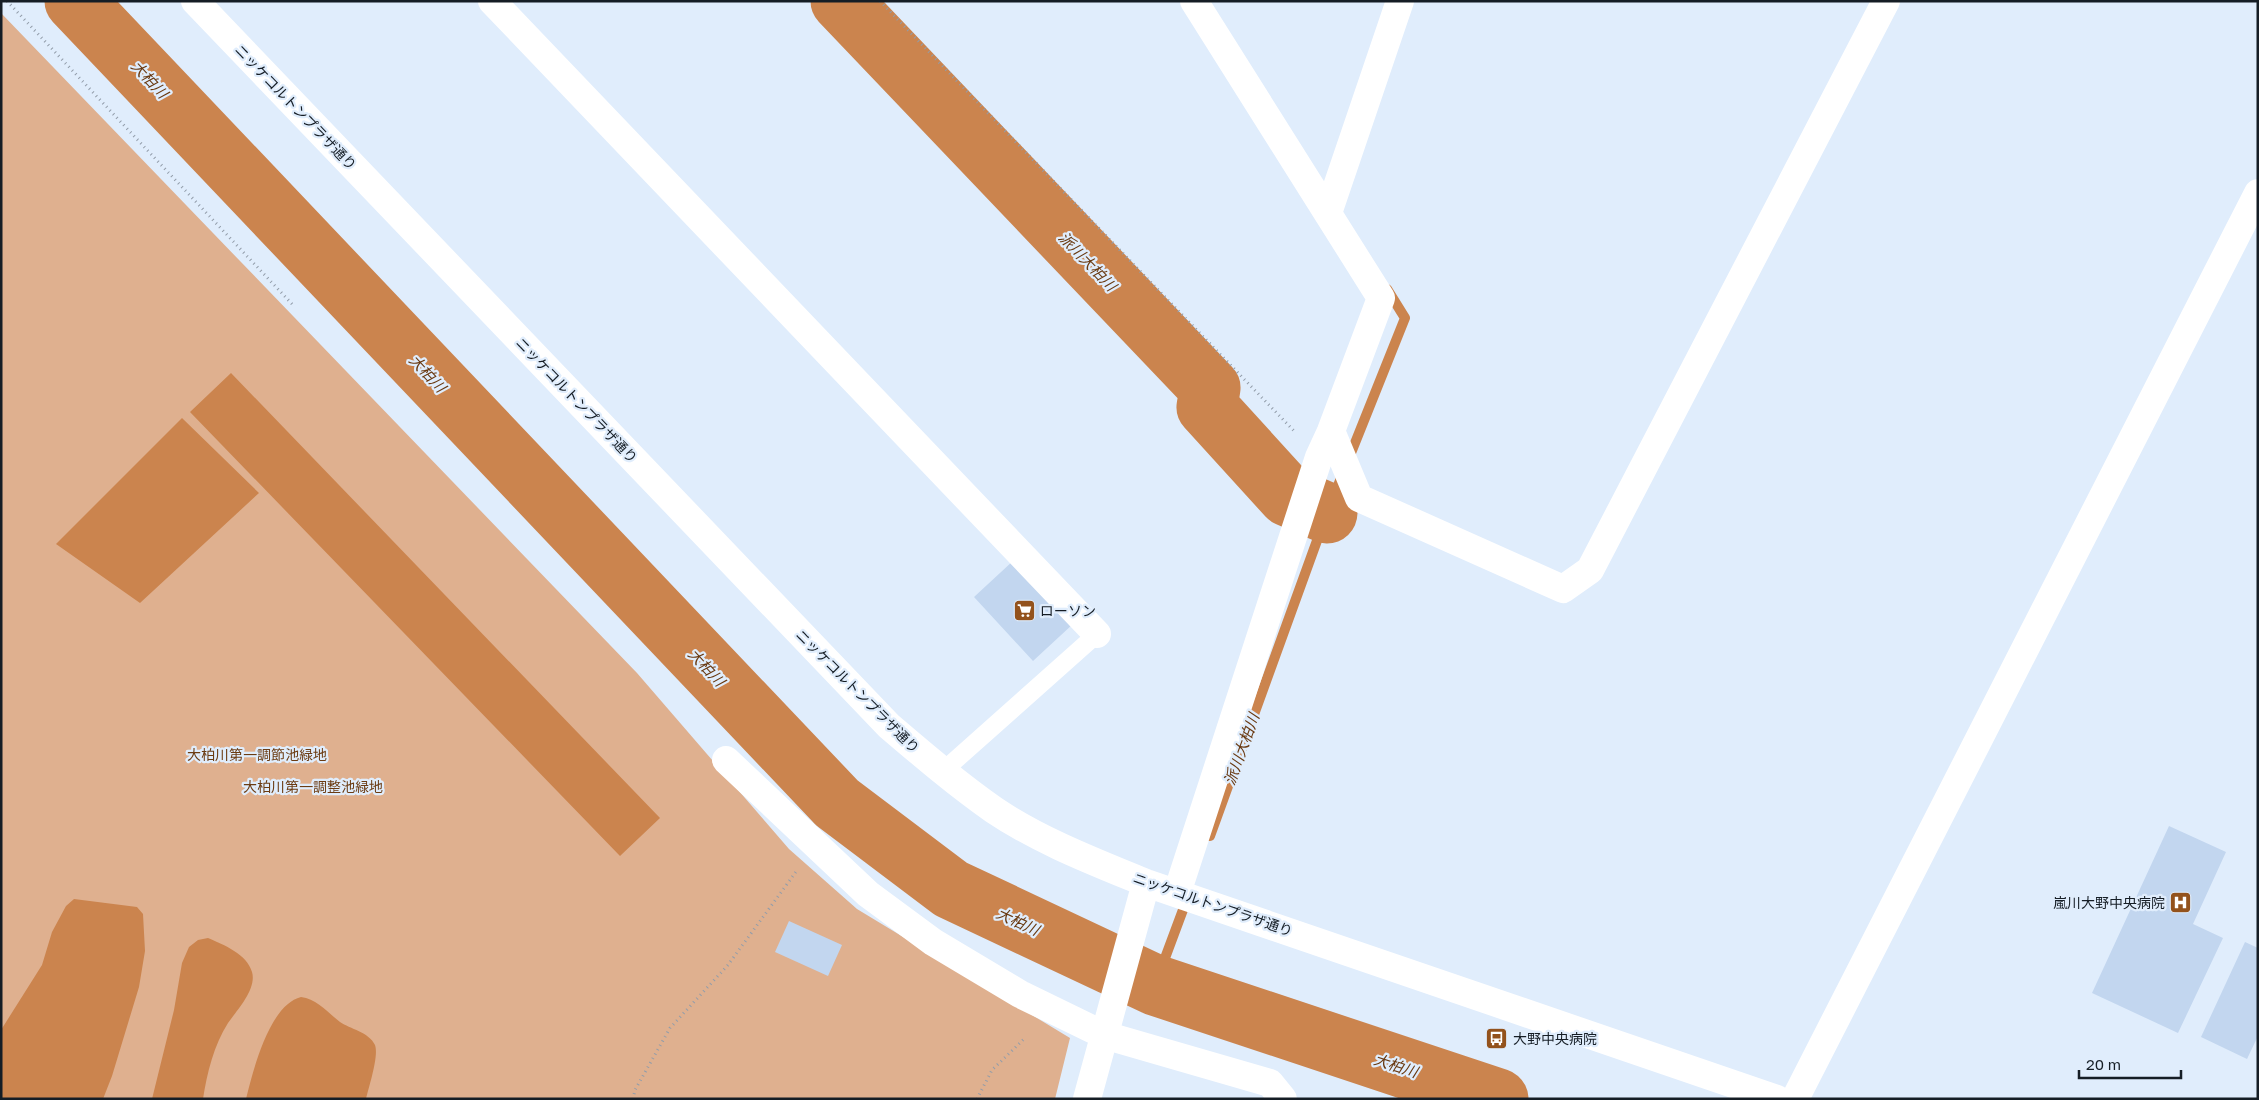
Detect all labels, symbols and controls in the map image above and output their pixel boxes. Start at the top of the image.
street label: ニッケコルトンプラザ通り [232,41,360,173]
water label: 大柏川 [128,56,173,103]
water label: 派川大柏川 [1055,228,1122,296]
street label: ニッケコルトンプラザ通り [513,334,641,466]
water label: 大柏川 [406,350,451,397]
supermarket icon: ローソン [1012,598,1036,622]
place label: ローソン [1040,602,1096,619]
street label: ニッケコルトンプラザ通り [793,626,923,756]
water label: 大柏川 [685,644,730,691]
water label: 派川大柏川 [1220,709,1263,787]
park label: 大柏川第一調節池緑地 [187,746,327,763]
park label: 大柏川第一調整池緑地 [243,778,383,795]
street label: ニッケコルトンプラザ通り [1131,869,1295,939]
hospital icon: 嵐川大野中央病院 [2169,890,2193,914]
place label: 嵐川大野中央病院 [2053,894,2165,911]
water label: 大柏川 [994,903,1044,940]
bus stop icon: 大野中央病院 [1485,1026,1509,1050]
place label: 大野中央病院 [1513,1030,1597,1047]
scale bar [2079,1048,2182,1080]
water label: 大柏川 [1372,1049,1422,1081]
text: 20 m [2086,1055,2121,1073]

